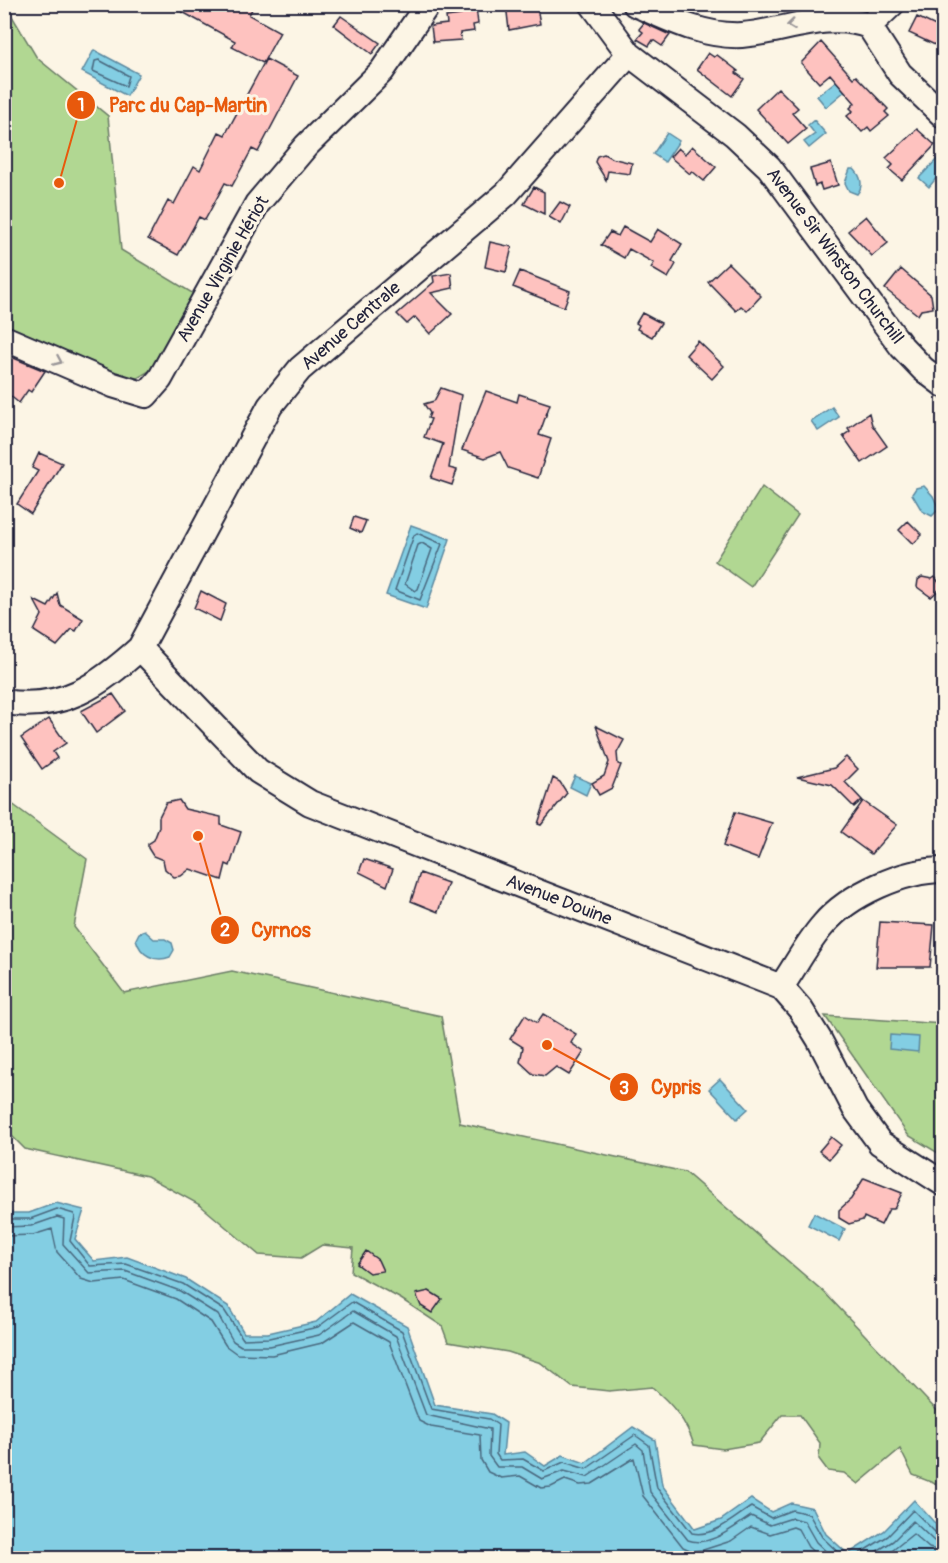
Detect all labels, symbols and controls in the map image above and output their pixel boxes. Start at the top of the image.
one-way arrow [787,18,796,31]
callout: Parc du Cap-Martin [66,86,279,124]
text: Parc du Cap-Martin [109,93,267,118]
text: 1 [77,94,85,117]
street label: Avenue Sir Winston Churchill [761,163,909,349]
street label: Avenue Virginie Hériot [172,191,275,346]
street label: Avenue Centrale [297,277,405,375]
one-way arrow [52,354,63,366]
street label: Avenue Douine [503,869,615,931]
callout: Cyrnos [210,911,323,949]
text: Cyrnos [251,918,311,943]
text: 2 [220,919,230,942]
callout: Cypris [609,1068,713,1106]
text: Cypris [651,1075,701,1100]
text: 3 [619,1077,629,1100]

